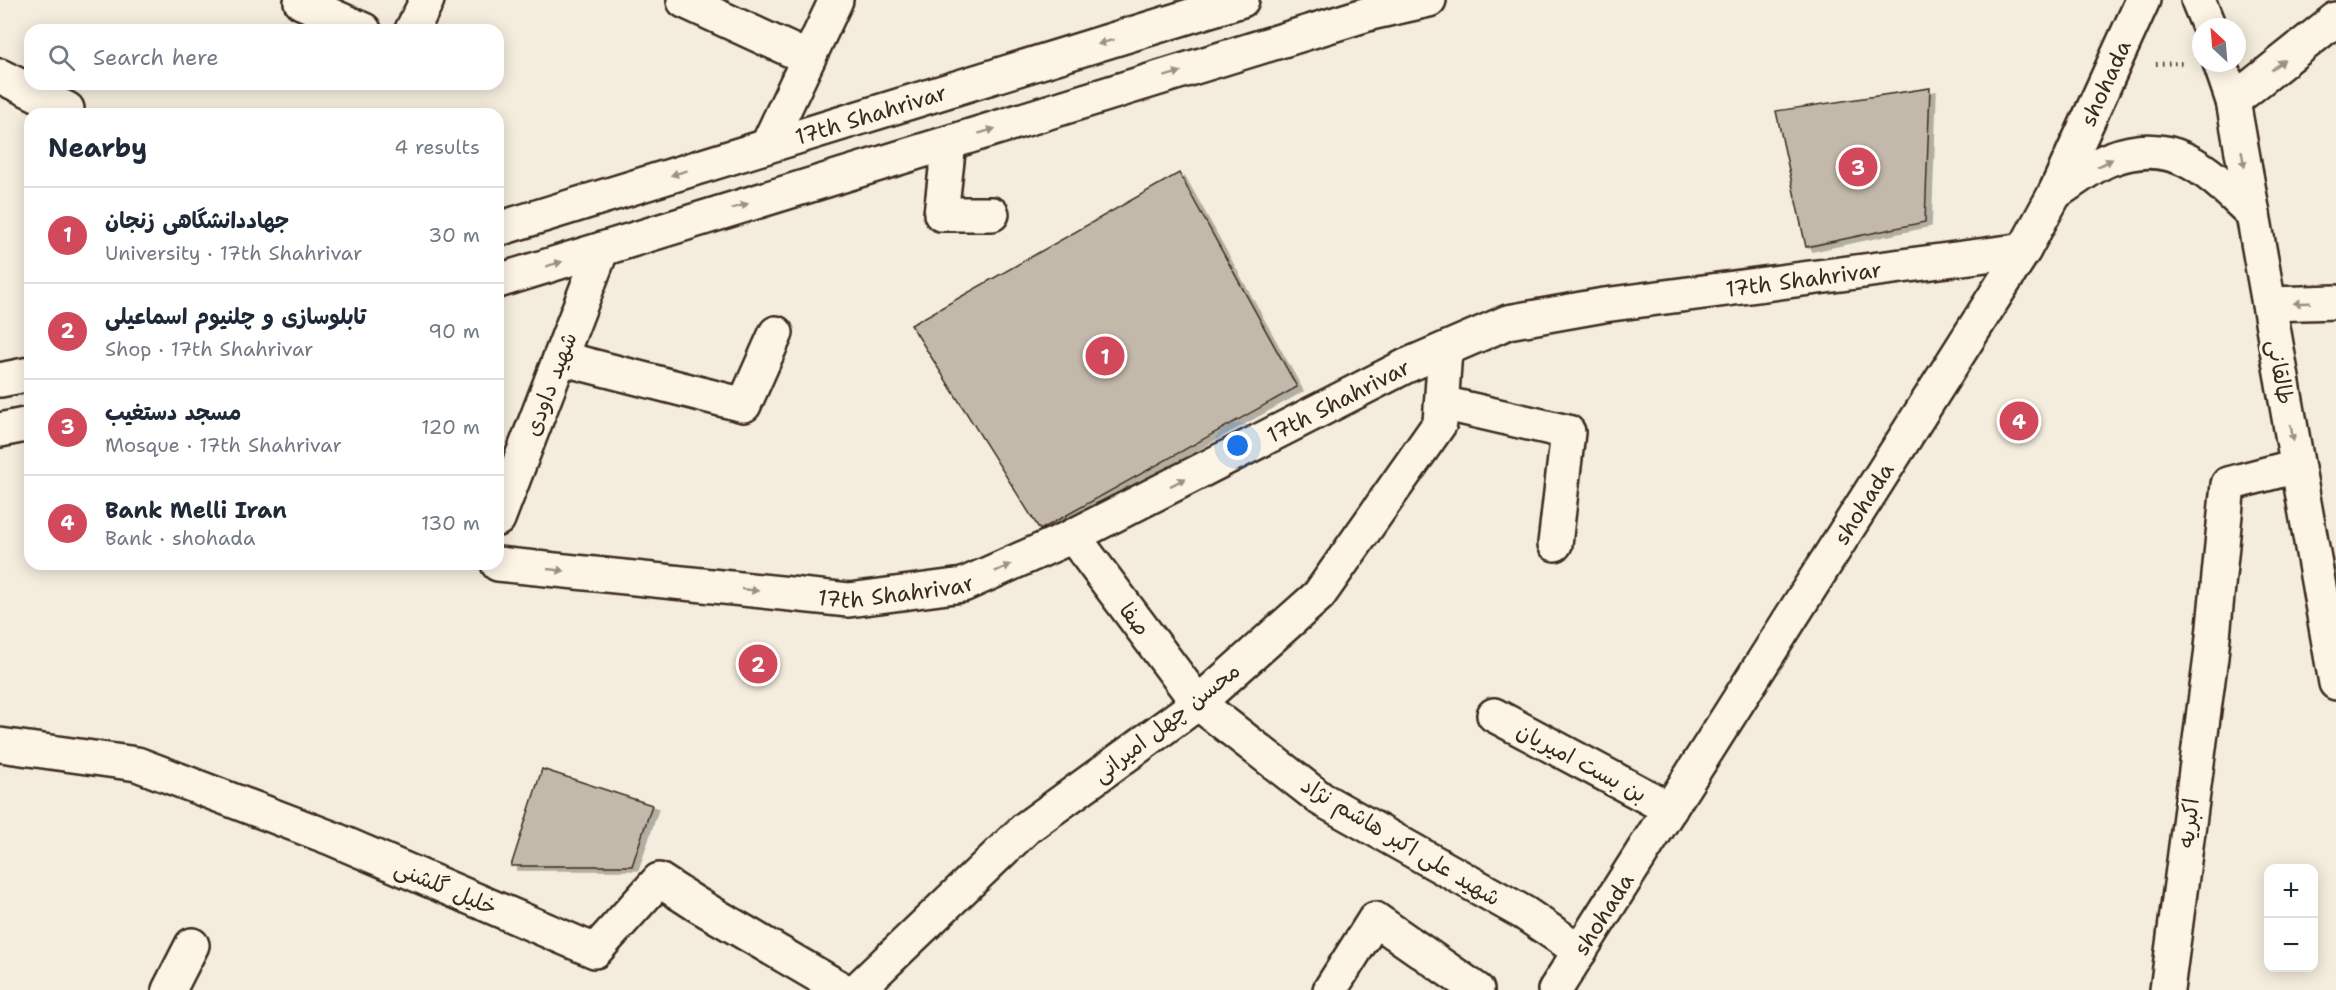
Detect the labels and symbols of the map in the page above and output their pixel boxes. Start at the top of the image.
north arrow [2192,18,2246,72]
street label: shohada [2073,35,2138,131]
one-way arrow [1097,38,1115,47]
one-way arrow [2271,59,2286,71]
one-way arrow [1164,69,1182,78]
street label: 17th Shahrivar [792,78,950,152]
one-way arrow [978,126,996,135]
pin: 3 [1838,144,1878,190]
one-way arrow [2239,149,2248,168]
one-way arrow [2097,158,2114,167]
one-way arrow [670,169,688,178]
one-way arrow [731,201,749,211]
street label: 17th Shahrivar [1724,255,1883,304]
one-way arrow [545,258,563,268]
one-way arrow [2293,298,2312,308]
street label: شهید داودی [517,328,584,440]
pin: 1 [1086,334,1124,378]
street label: طالقانی [2261,337,2300,407]
street label: 17th Shahrivar [1262,352,1415,450]
pin: 4 [2000,398,2038,444]
one-way arrow [2287,424,2296,443]
your location [1223,431,1252,460]
street label: shohada [1827,457,1901,550]
one-way arrow [1170,478,1187,487]
one-way arrow [994,563,1011,572]
one-way arrow [547,565,566,575]
street label: 17th Shahrivar [816,568,979,615]
one-way arrow [741,585,760,595]
street label: صفا [1113,597,1157,642]
pin: 2 [738,642,777,686]
street label: محسن چهل امیرانی [1087,656,1246,789]
street label: بن بست امیریان [1512,716,1652,809]
street label: شهید علی اکبر هاشم نژاد [1295,770,1506,914]
street label: اکبریه [2171,796,2206,850]
street label: خلیل گلشنی [390,853,501,922]
street label: shohada [1567,867,1641,961]

